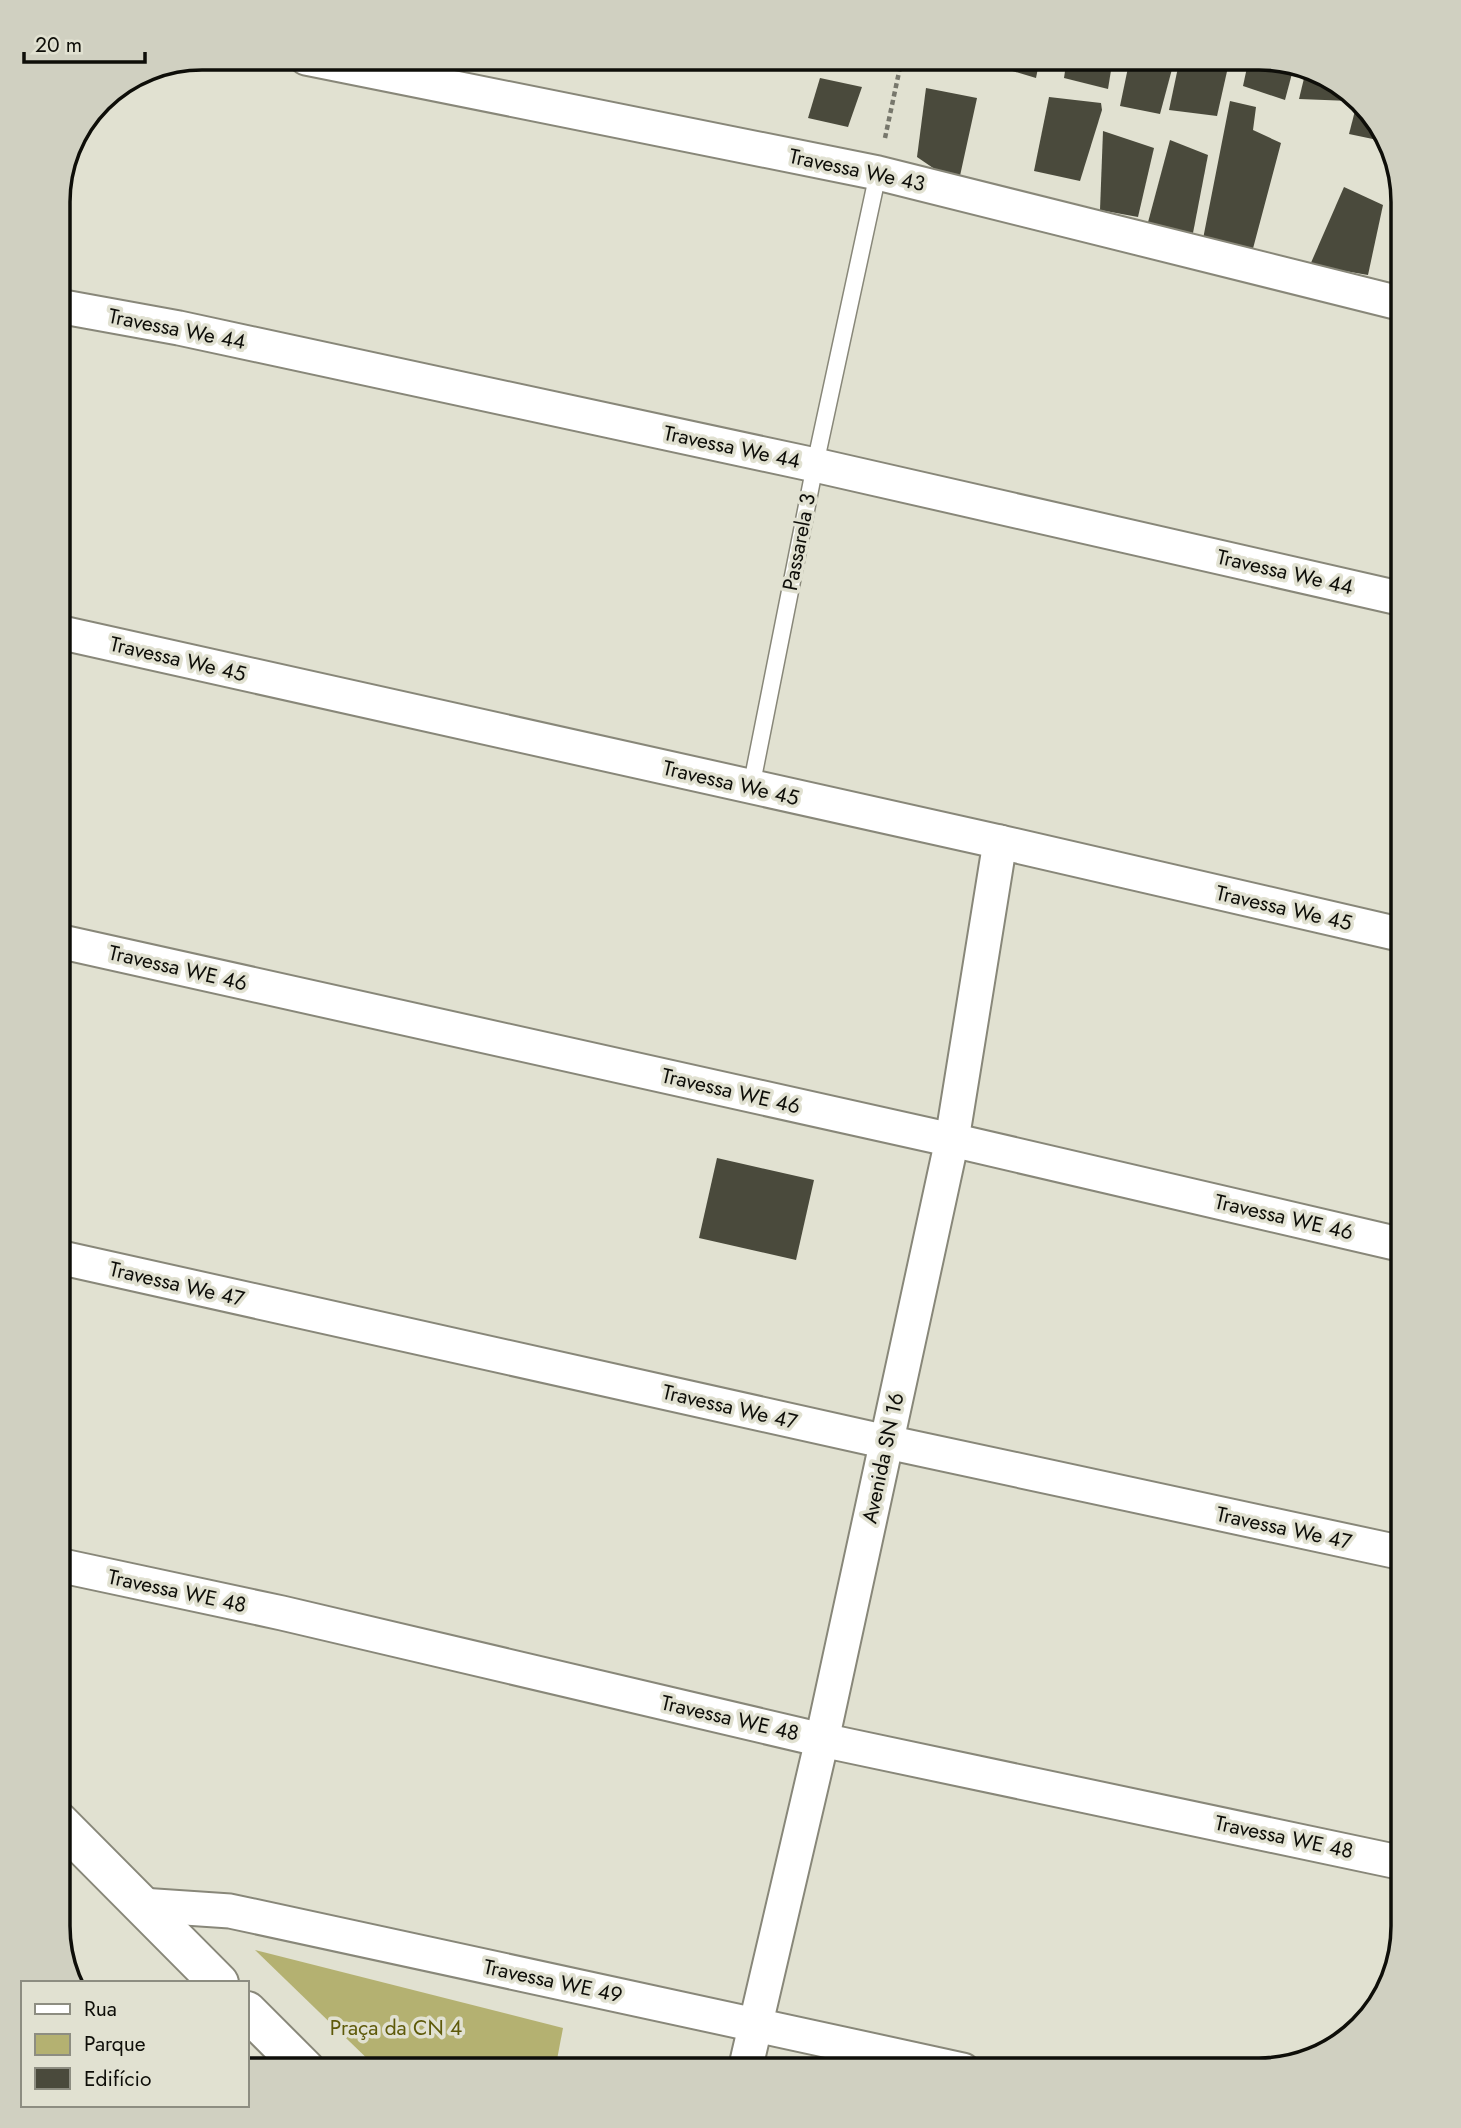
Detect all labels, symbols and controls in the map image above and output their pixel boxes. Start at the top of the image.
scale bar [24,21,145,65]
text: 20 m [35,30,82,60]
street label: Travessa We 43 [786,141,928,199]
street label: Travessa We 44 [106,301,248,357]
street label: Travessa We 44 [661,418,803,476]
street label: Passarela 3 [775,491,823,593]
street label: Travessa We 44 [1214,542,1356,602]
street label: Travessa We 45 [107,629,249,689]
street label: Travessa We 45 [660,753,802,813]
street label: Travessa We 45 [1213,878,1355,938]
street label: Travessa WE 46 [106,937,250,999]
street label: Travessa WE 46 [659,1060,803,1122]
street label: Travessa WE 46 [1212,1186,1356,1248]
street label: Travessa We 47 [106,1254,248,1314]
street label: Travessa We 47 [659,1377,801,1437]
street label: Avenida SN 16 [854,1390,912,1526]
street label: Travessa We 47 [1213,1499,1355,1557]
street label: Travessa WE 48 [105,1562,249,1620]
street label: Travessa WE 48 [658,1688,802,1748]
street label: Travessa WE 48 [1212,1808,1356,1866]
street label: Travessa WE 49 [481,1952,625,2010]
legend [21,1981,248,2107]
text: Rua [84,1994,117,2024]
park label: Praça da CN 4 [330,2013,462,2043]
text: Parque [84,2029,146,2059]
text: Edifício [84,2064,151,2094]

